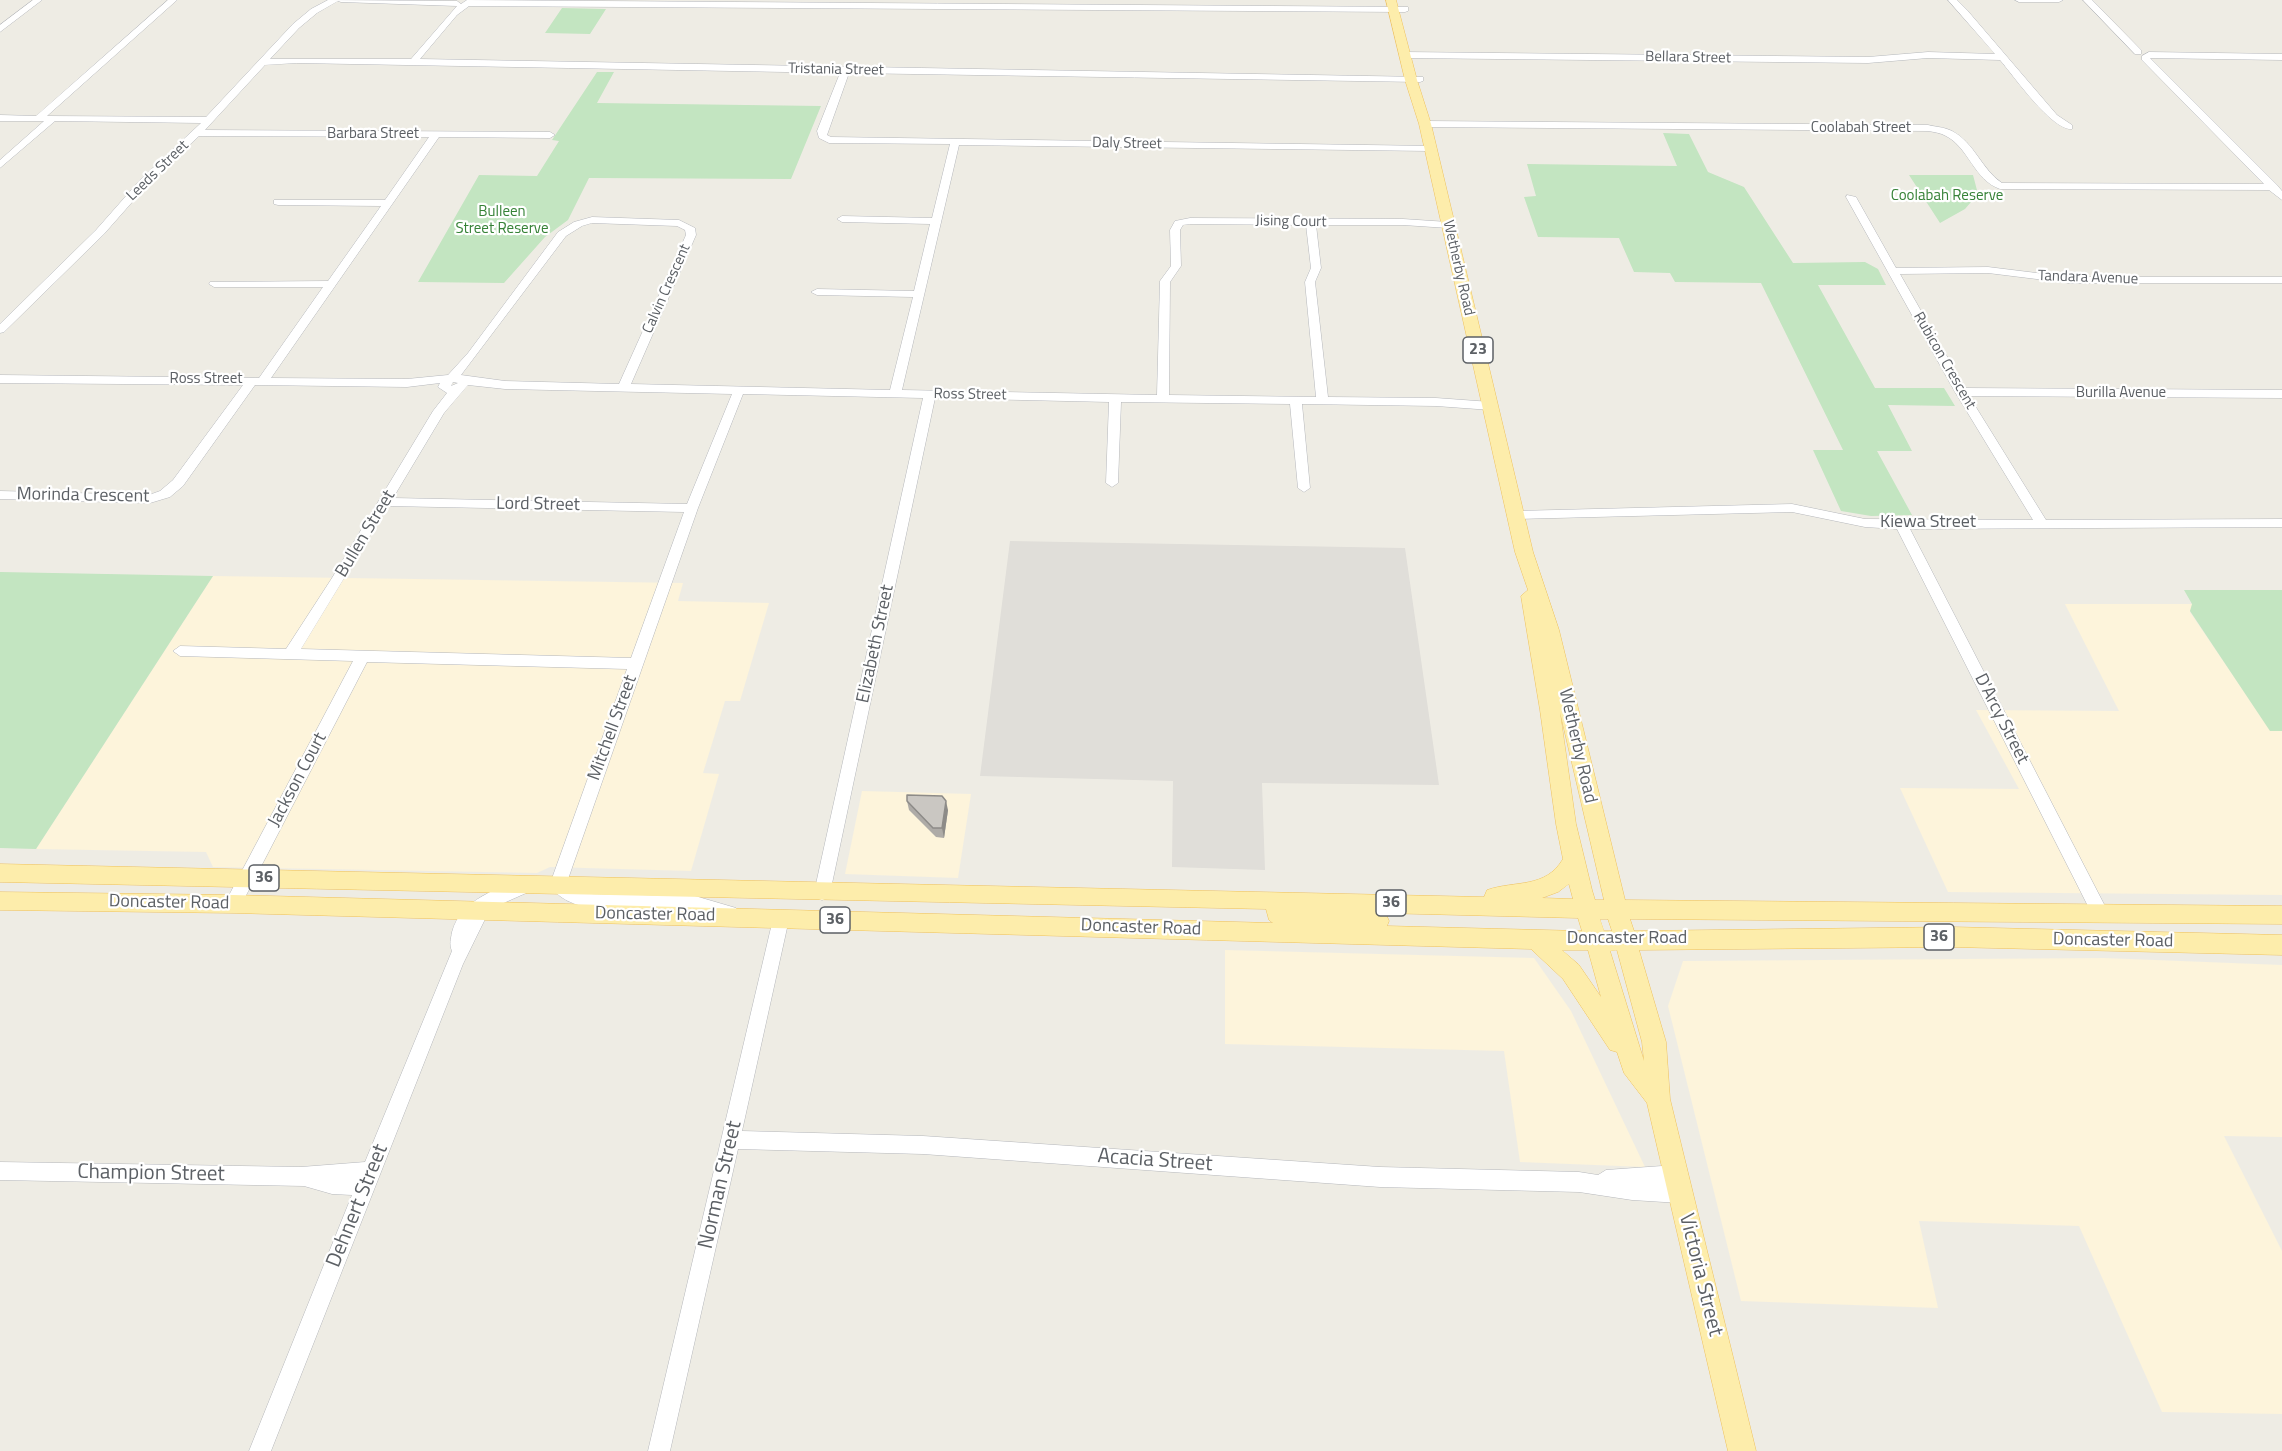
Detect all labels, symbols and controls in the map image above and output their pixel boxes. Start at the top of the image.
street label: Bellara Street [1645,48,1731,68]
street label: Tristania Street [788,60,884,80]
street label: Coolabah Street [1811,119,1911,137]
street label: Barbara Street [327,125,419,143]
street label: Daly Street [1092,134,1162,154]
street label: Leeds Street [123,137,193,205]
park label: Coolabah Reserve [1891,187,2003,205]
park label: Bulleen Street Reserve [455,203,549,238]
street label: Jising Court [1255,212,1327,232]
street label: Wetherby Road [1438,219,1478,317]
street label: Calvin Crescent [639,241,695,337]
street label: Tandara Avenue [2037,267,2139,289]
street label: Rubicon Crescent [1909,309,1979,413]
road number: 23 [1463,337,1493,363]
street label: Ross Street [170,370,242,388]
street label: Burilla Avenue [2076,384,2166,402]
street label: Ross Street [933,385,1007,405]
street label: Morinda Crescent [16,484,150,508]
street label: Bullen Street [331,486,401,582]
street label: Lord Street [496,493,580,517]
street label: Kiewa Street [1880,512,1976,534]
street label: Elizabeth Street [853,583,899,705]
street label: D'Arcy Street [1969,670,2033,768]
street label: Mitchell Street [584,672,642,784]
street label: Wetherby Road [1553,687,1601,805]
street label: Jackson Court [264,729,332,831]
road number: 36 [249,865,279,891]
road number: 36 [1376,890,1406,916]
street label: Doncaster Road [109,891,229,915]
street label: Doncaster Road [595,903,715,927]
road number: 36 [820,907,850,933]
street label: Doncaster Road [1080,915,1202,941]
road number: 36 [1924,924,1954,950]
street label: Doncaster Road [1567,928,1687,950]
street label: Doncaster Road [2053,929,2173,953]
street label: Norman Street [694,1119,748,1251]
street label: Dehnert Street [322,1141,394,1271]
street label: Acacia Street [1097,1144,1213,1178]
street label: Champion Street [77,1160,225,1188]
street label: Victoria Street [1673,1211,1727,1339]

